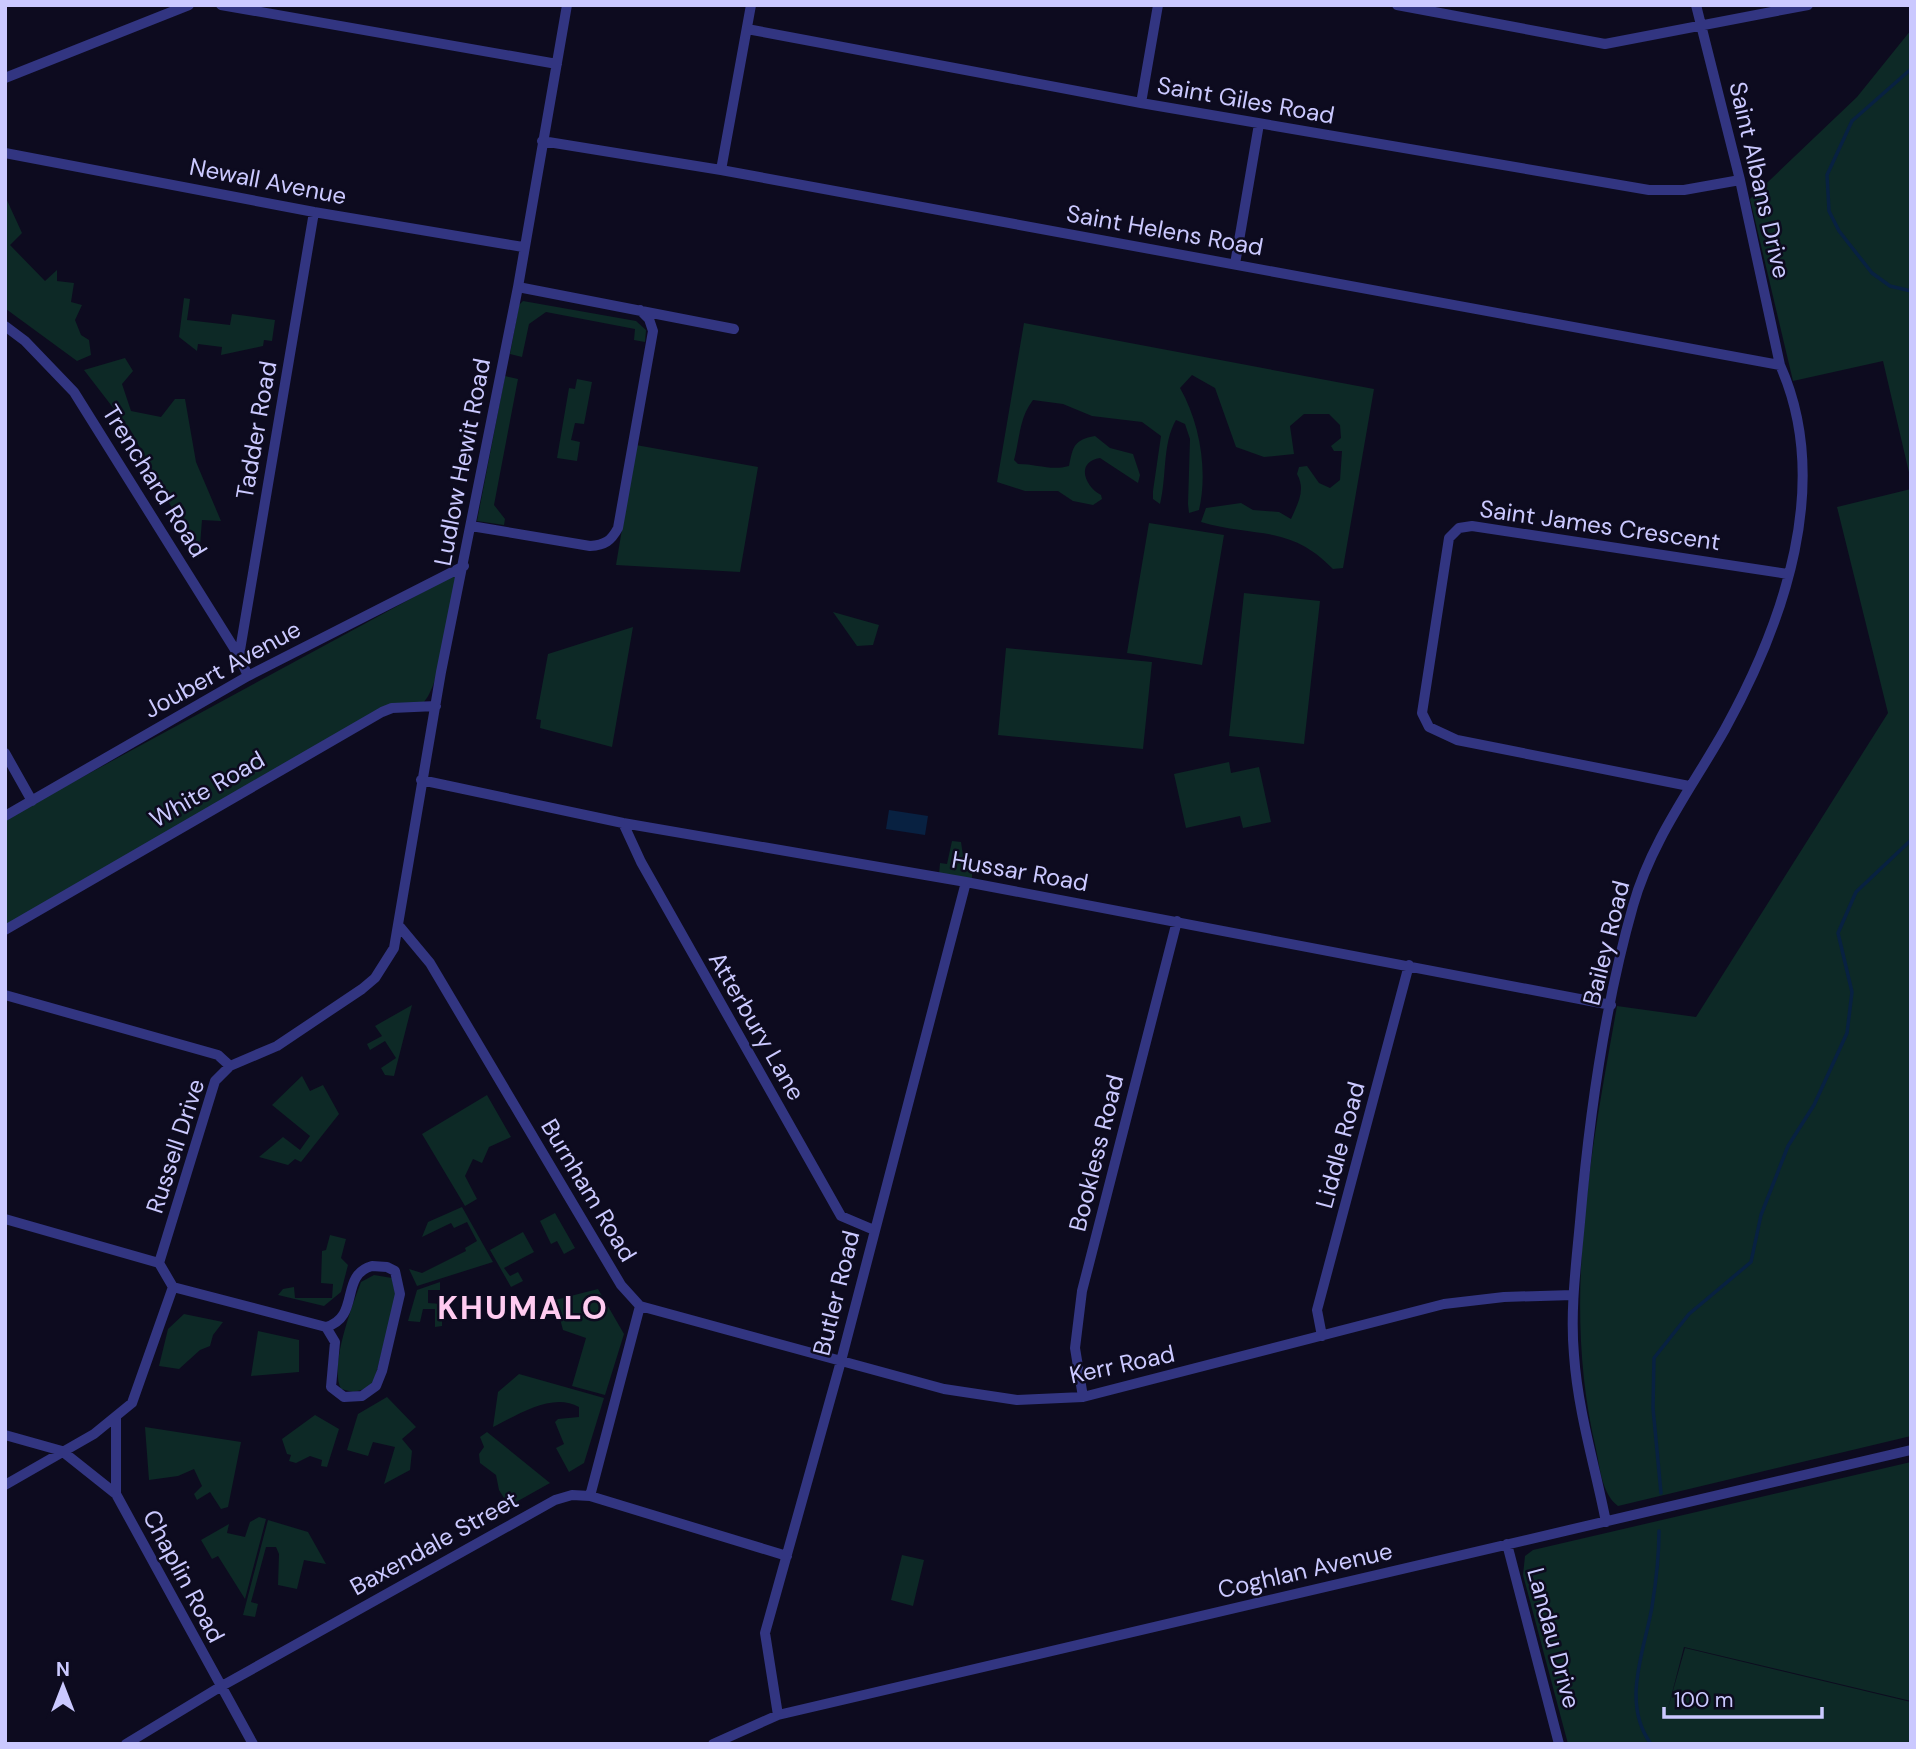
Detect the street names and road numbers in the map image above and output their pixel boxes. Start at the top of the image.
street label: Saint Giles Road [1155,69,1337,131]
street label: Saint Albans Drive [1722,79,1798,281]
street label: Newall Avenue [187,151,349,211]
street label: Saint Helens Road [1064,197,1266,263]
street label: Ludlow Hewit Road [427,356,497,568]
street label: Tadder Road [229,359,283,501]
street label: Trenchard Road [96,399,214,563]
street label: Saint James Crescent [1478,493,1722,557]
street label: Joubert Avenue [138,613,306,725]
street label: White Road [144,744,270,834]
street label: Hussar Road [949,844,1091,898]
street label: Bailey Road [1576,877,1636,1009]
street label: Atterbury Lane [702,946,812,1106]
street label: Bookless Road [1062,1071,1130,1235]
street label: Russell Drive [139,1075,211,1217]
street label: Liddle Road [1308,1078,1372,1212]
street label: Burnham Road [534,1113,644,1267]
street label: Butler Road [806,1227,866,1359]
street label: Kerr Road [1067,1338,1177,1390]
street label: Baxendale Street [344,1484,524,1602]
street label: Chaplin Road [136,1504,232,1648]
street label: Coghlan Avenue [1215,1535,1395,1605]
street label: Landau Drive [1520,1564,1588,1712]

